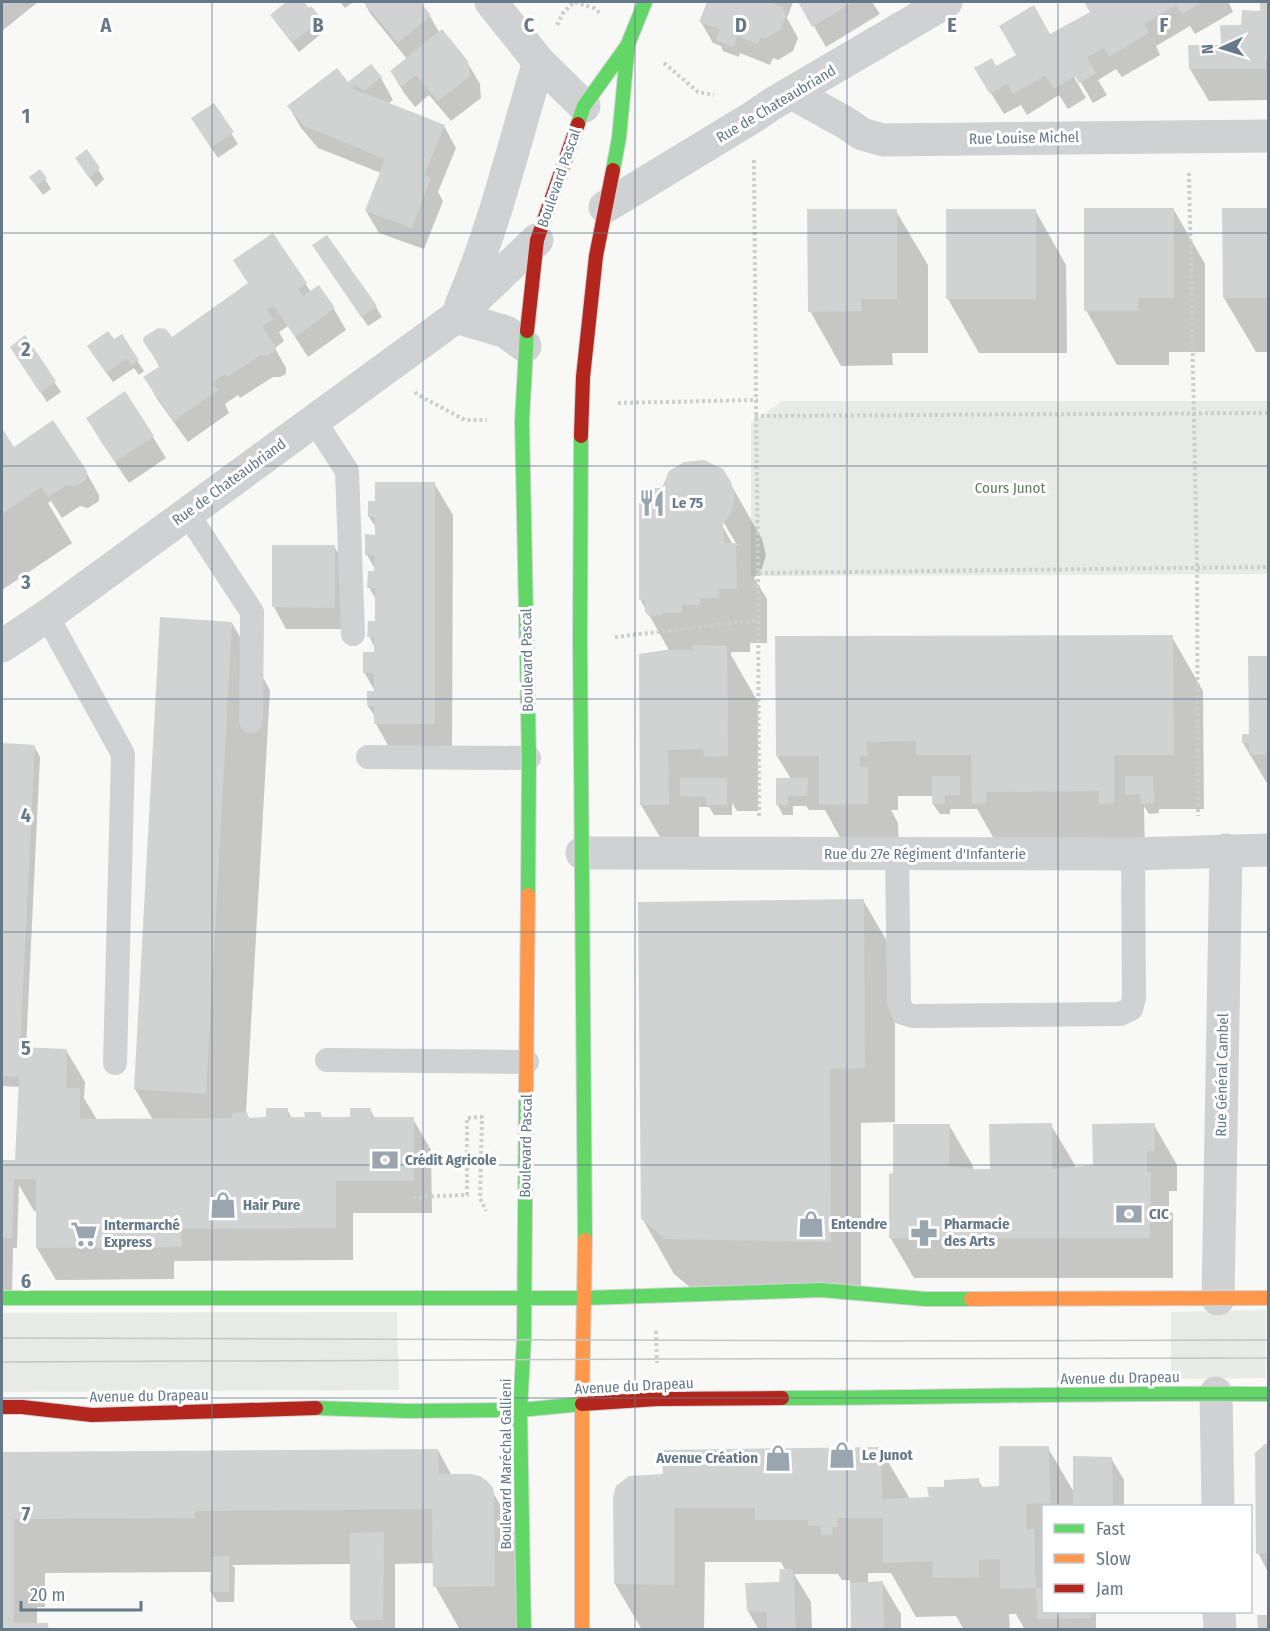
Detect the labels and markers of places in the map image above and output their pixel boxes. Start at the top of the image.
restaurant icon: Le 75 [637,488,667,518]
place label: Le 75 [672,494,703,512]
bank icon: Crédit Agricole [370,1145,400,1175]
place label: Crédit Agricole [405,1151,497,1169]
shop icon: Hair Pure [208,1190,238,1220]
place label: Hair Pure [243,1196,301,1214]
bank icon: CIC [1114,1199,1144,1229]
place label: CIC [1149,1205,1169,1223]
shop icon: Entendre [796,1209,826,1239]
place label: Entendre [831,1215,888,1233]
place label: Pharmacie des Arts [944,1215,1010,1250]
place label: Intermarché Express [104,1216,180,1251]
pharmacy icon: Pharmacie des Arts [909,1218,939,1248]
supermarket icon: Intermarché Express [69,1219,99,1249]
shop icon: Le Junot [827,1440,857,1470]
shop icon: Avenue Création [763,1443,793,1473]
place label: Le Junot [862,1446,913,1464]
place label: Avenue Création [655,1449,758,1467]

